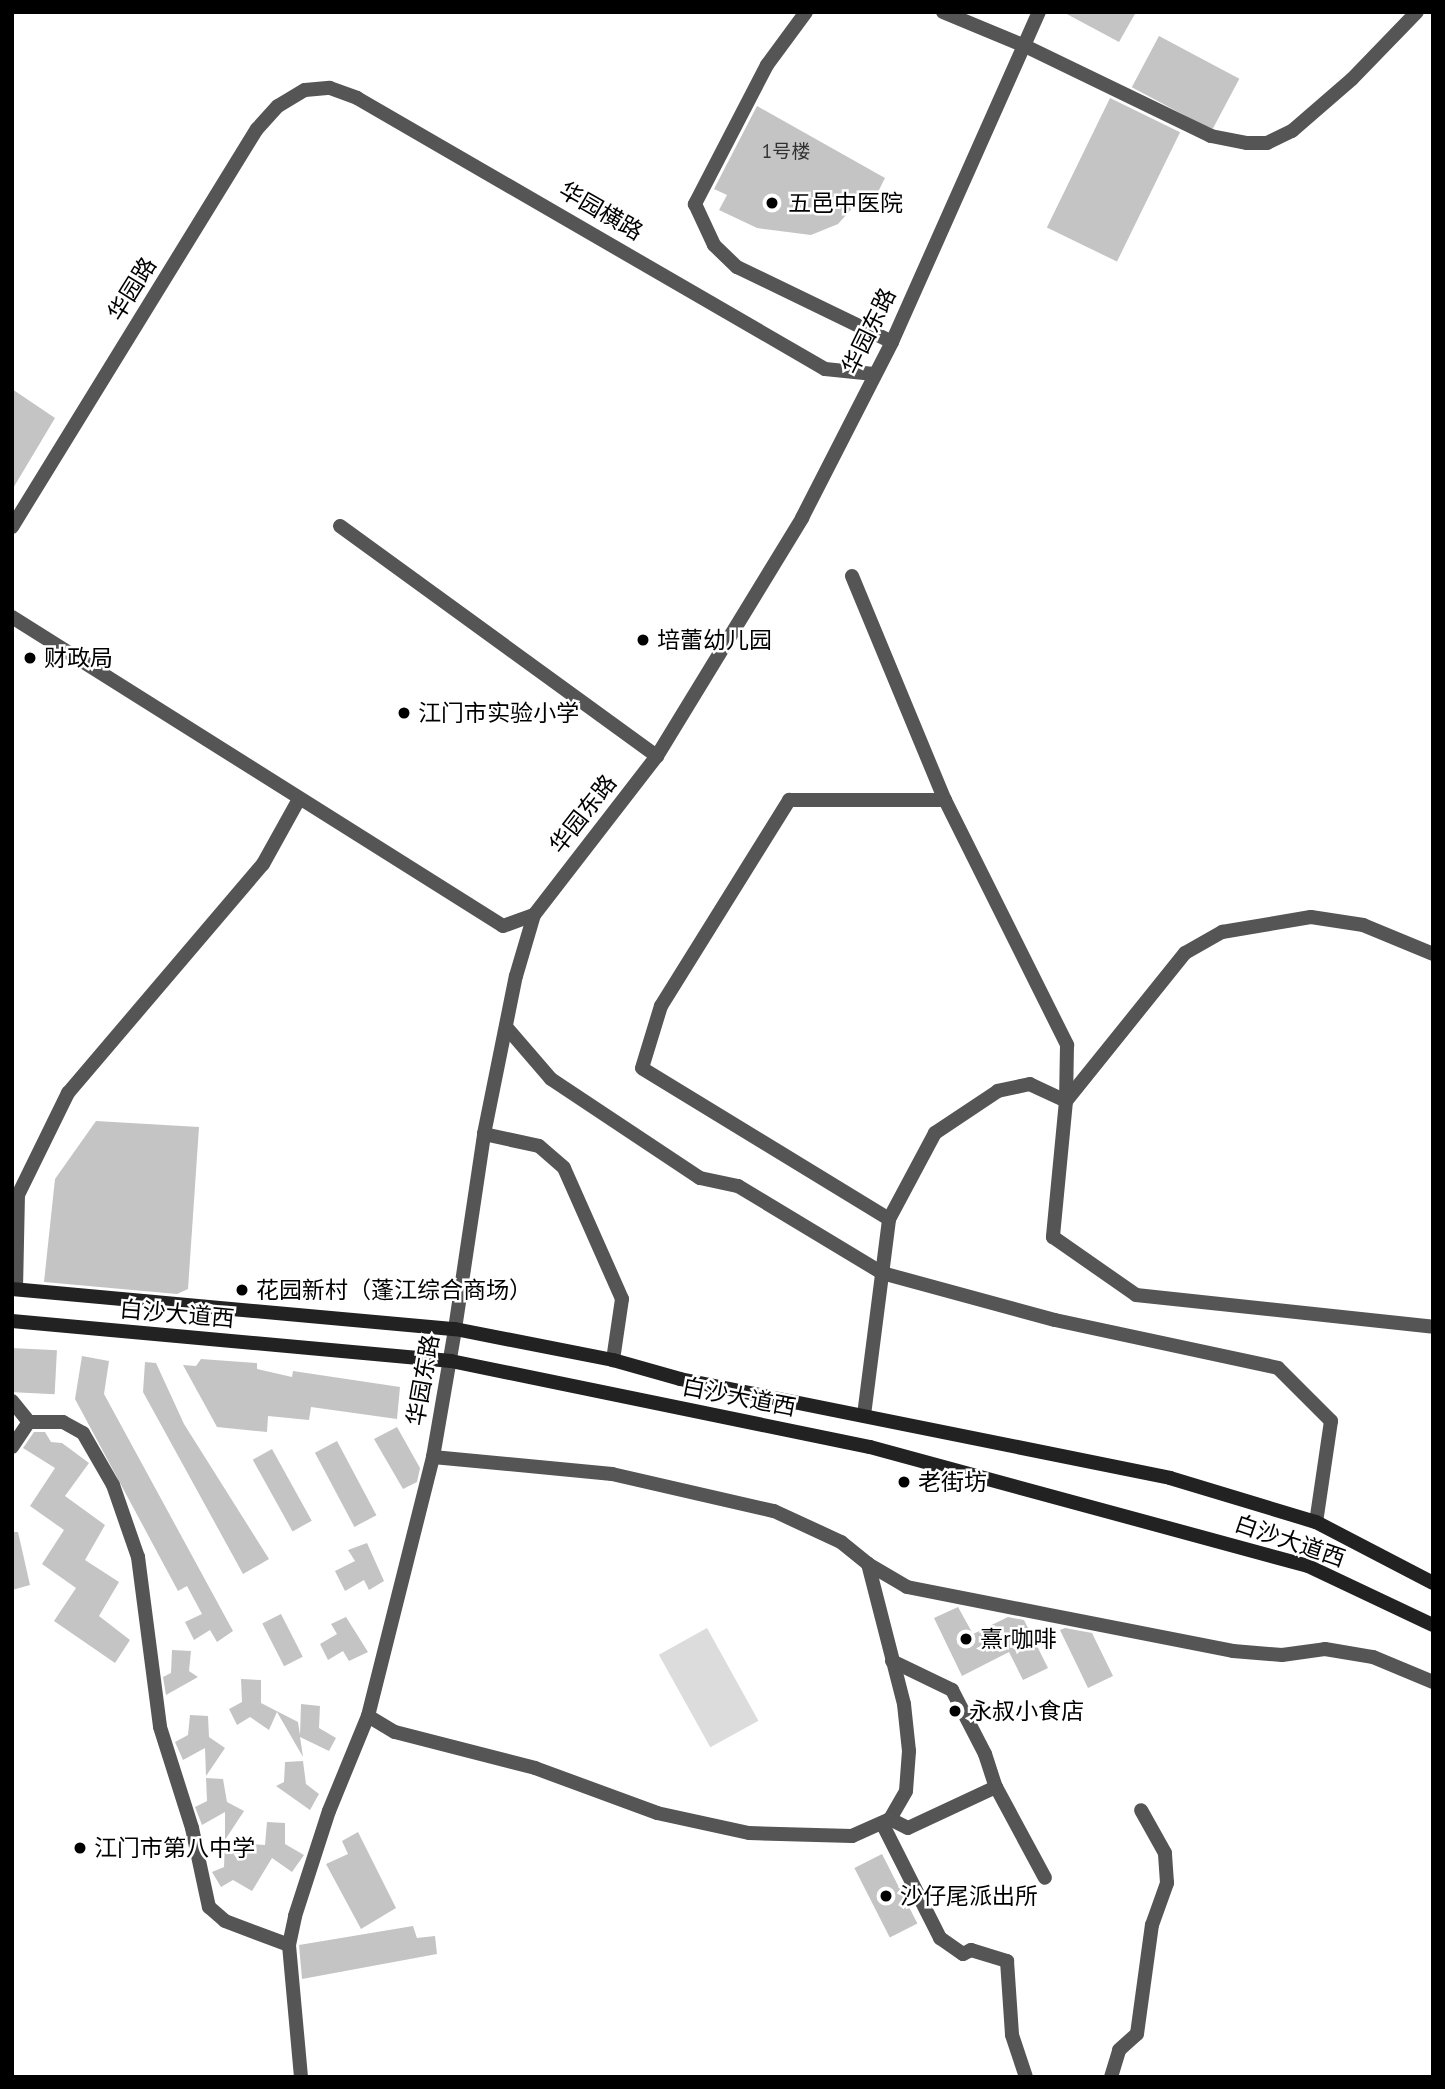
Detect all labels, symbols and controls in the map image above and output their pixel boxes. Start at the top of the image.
house number: 1号楼 [762,141,810,163]
street label: 华园横路 [554,176,648,246]
place label: 五邑中医院 [788,189,903,217]
marker: 五邑中医院 [762,193,782,213]
street label: 华园路 [102,252,162,326]
street label: 华园东路 [836,284,902,378]
place label: 培蕾幼儿园 [657,626,772,654]
marker: 培蕾幼儿园 [635,632,651,648]
place label: 财政局 [44,644,113,672]
marker: 财政局 [22,650,38,666]
place label: 江门市实验小学 [418,699,579,727]
marker: 江门市实验小学 [396,705,412,721]
street label: 华园东路 [544,769,622,859]
place label: 花园新村（蓬江综合商场） [256,1276,532,1304]
marker: 花园新村（蓬江综合商场） [234,1282,250,1298]
street label: 白沙大道西 [119,1295,235,1333]
street label: 华园东路 [401,1332,445,1428]
street label: 白沙大道西 [680,1372,798,1422]
place label: 老街坊 [918,1468,987,1496]
marker: 老街坊 [896,1474,912,1490]
street label: 白沙大道西 [1231,1509,1349,1573]
place label: 熹r咖啡 [980,1625,1057,1653]
marker: 熹r咖啡 [958,1631,974,1647]
place label: 永叔小食店 [969,1697,1084,1725]
marker: 永叔小食店 [947,1703,963,1719]
place label: 江门市第八中学 [94,1834,255,1862]
marker: 江门市第八中学 [72,1840,88,1856]
place label: 沙仔尾派出所 [900,1882,1038,1910]
marker: 沙仔尾派出所 [878,1888,894,1904]

